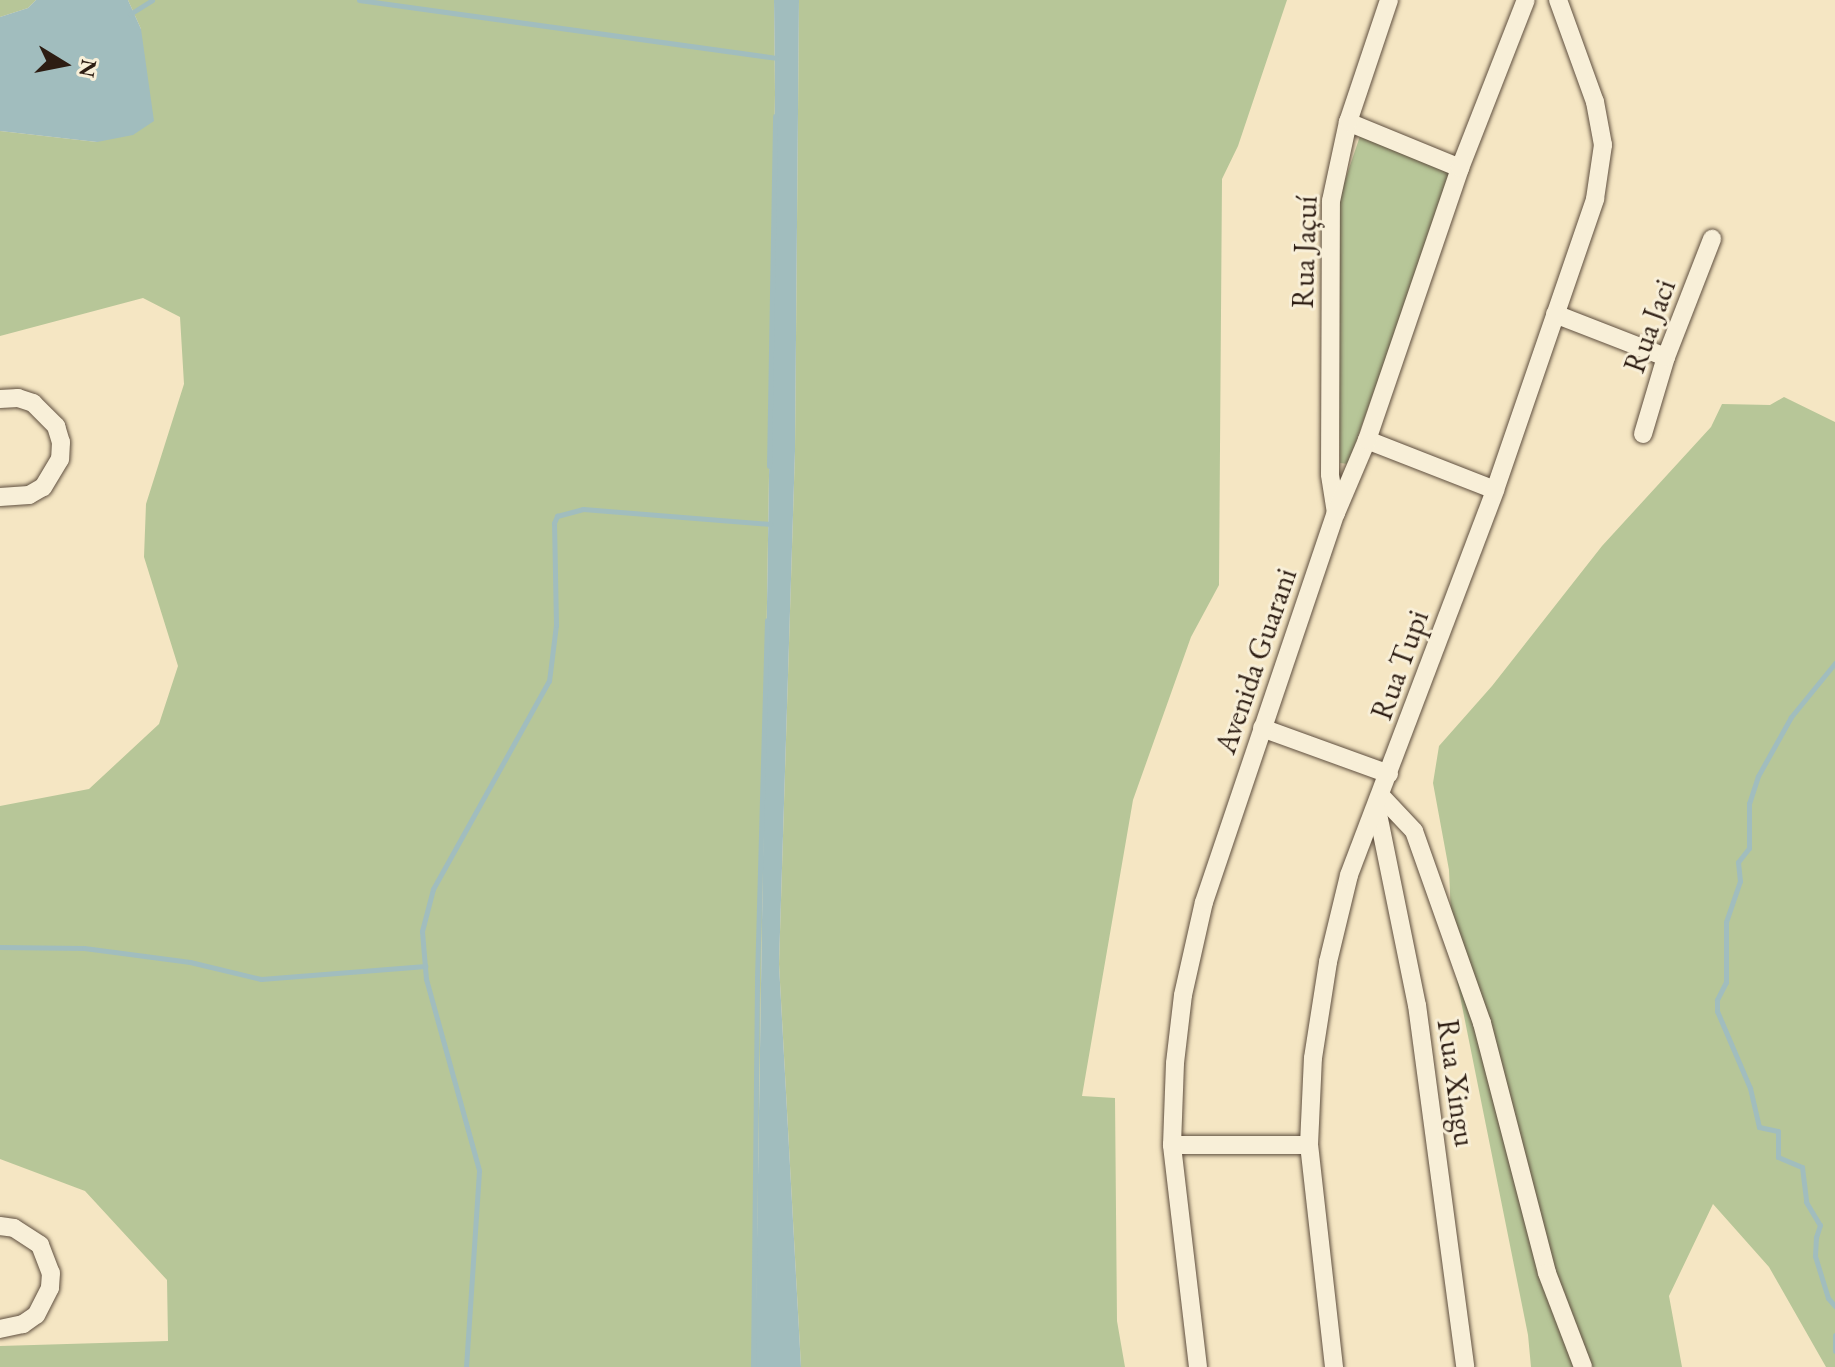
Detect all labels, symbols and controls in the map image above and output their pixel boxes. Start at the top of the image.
north arrow [24,24,104,104]
text: N [72,57,104,80]
street label: Rua Jaçuí [1285,195,1325,309]
street label: Rua Jaci [1617,274,1683,378]
street label: Avenida Guarani [1207,563,1305,759]
street label: Rua Tupi [1364,605,1436,725]
street label: Rua Xingu [1429,1017,1483,1149]

